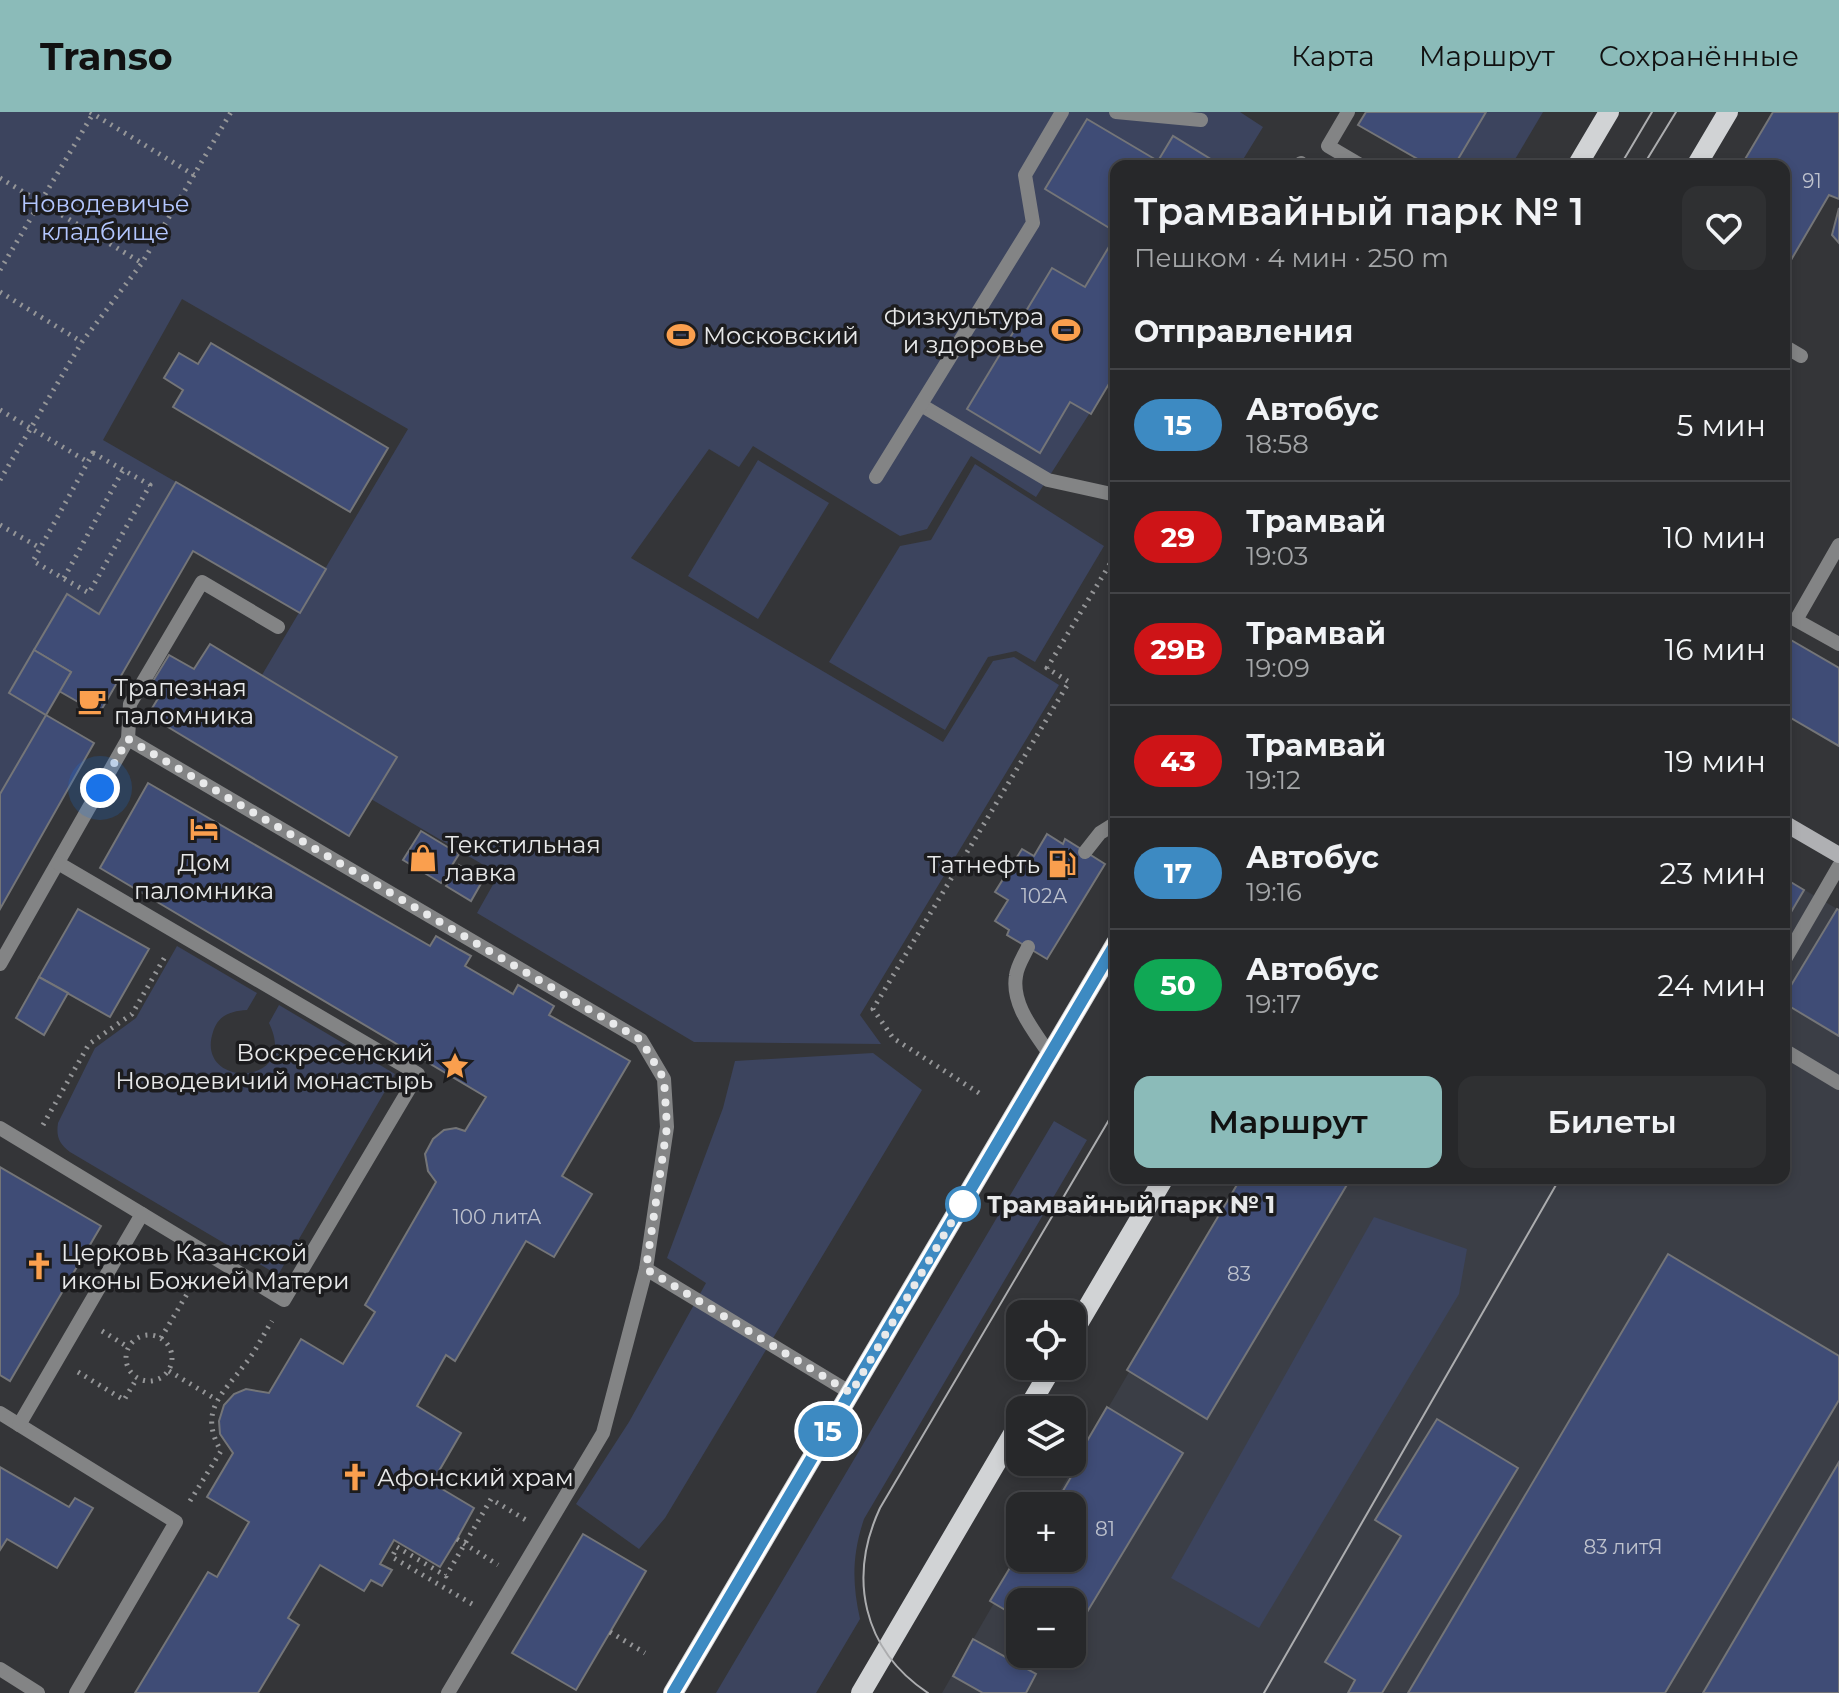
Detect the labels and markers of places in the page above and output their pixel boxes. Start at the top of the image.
place label: Физкультура и здоровье [884,302,1044,359]
sports icon: Физкультура и здоровье [1051,315,1081,345]
sports icon: Московский [666,320,696,350]
place label: Московский [703,321,859,350]
place label: Трапезная паломника [114,673,254,730]
cafe icon: Трапезная паломника [77,686,107,716]
hotel icon: Дом паломника [189,814,219,844]
place label: Текстильная лавка [445,830,601,887]
shop icon: Текстильная лавка [408,843,438,873]
place label: Дом паломника [134,848,274,905]
fuel station icon: Татнефть [1047,849,1077,879]
place label: Татнефть [927,850,1040,879]
place label: Воскресенский Новодевичий монастырь [115,1038,433,1095]
place icon: Воскресенский Новодевичий монастырь [440,1051,470,1081]
marker: Трамвайный парк № 1 [946,1187,980,1221]
place label: Трамвайный парк № 1 [987,1190,1275,1219]
place label: Церковь Казанской иконы Божией Матери [61,1238,350,1295]
church icon: Церковь Казанской иконы Божией Матери [24,1251,54,1281]
church icon: Афонский храм [340,1462,370,1492]
place label: Афонский храм [377,1463,574,1492]

